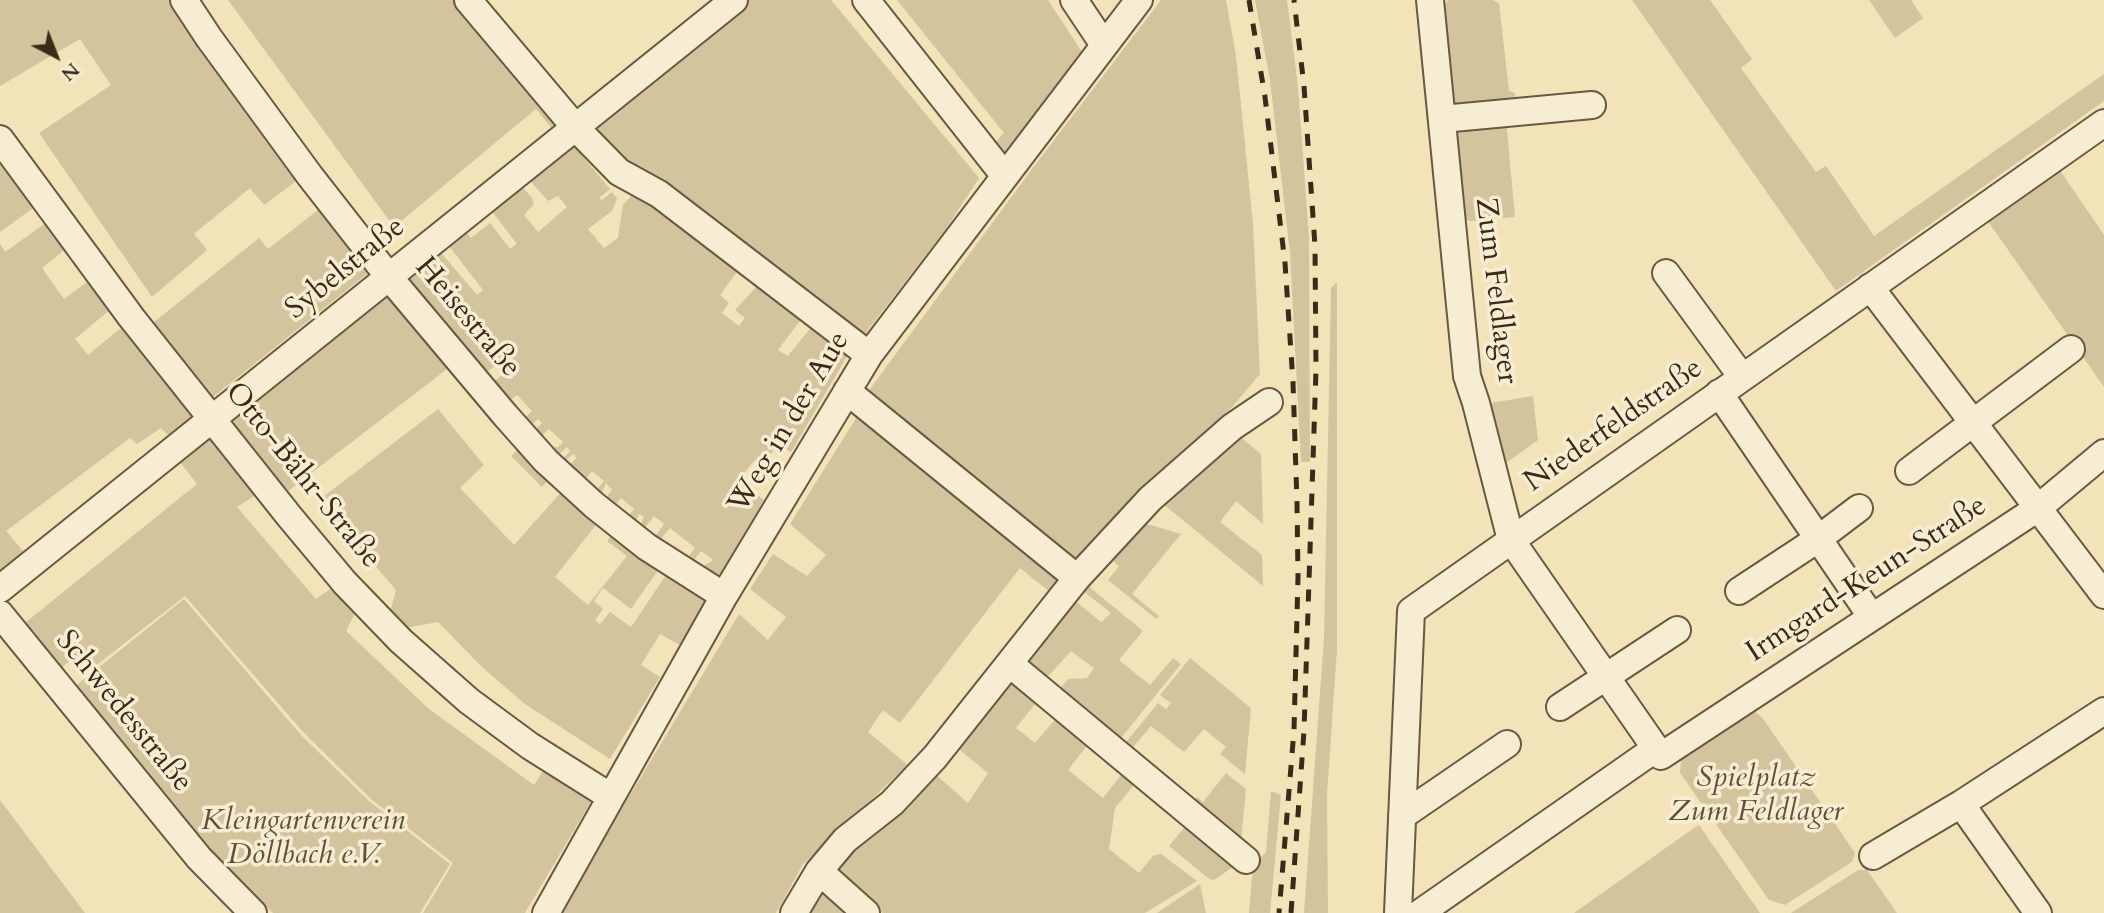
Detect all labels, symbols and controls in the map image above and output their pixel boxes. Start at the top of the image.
north arrow [21,21,91,91]
text: N [55,56,85,87]
street label: Zum Feldlager [1466,196,1524,386]
street label: Sybelstraße [279,210,413,328]
street label: Heisestraße [406,251,528,385]
street label: Weg in der Aue [722,326,858,520]
street label: Niederfeldstraße [1518,351,1710,501]
street label: Otto-Bähr-Straße [216,376,388,576]
street label: Irmgard-Keun-Straße [1740,489,1994,671]
street label: Schwedesstraße [47,624,199,800]
park label: Spielplatz Zum Feldlager [1669,761,1843,832]
park label: Kleingartenverein Döllbach e.V. [201,804,405,874]

